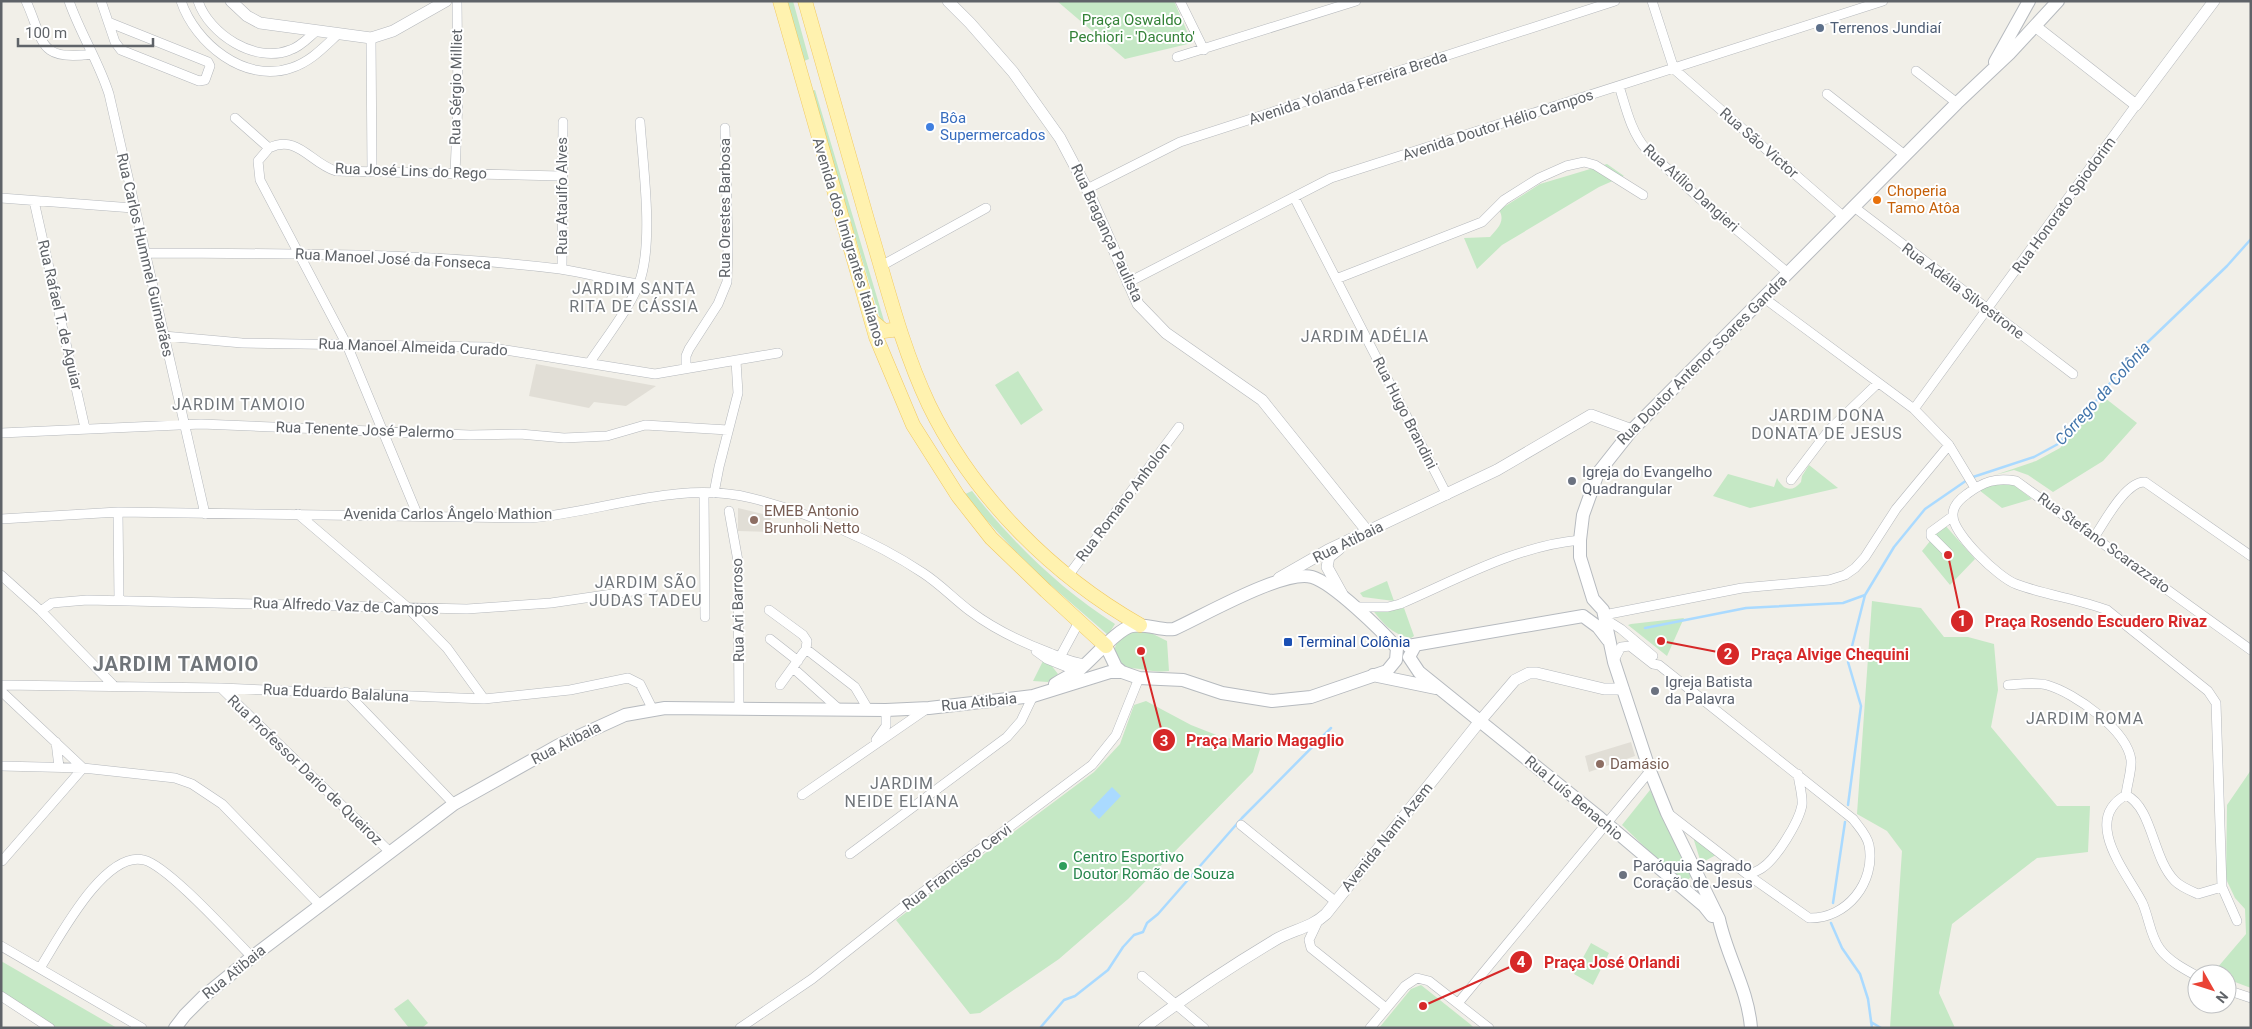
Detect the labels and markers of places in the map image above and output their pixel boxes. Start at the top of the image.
place label: Terrenos Jundiaí [1830,19,1943,37]
marker: Terrenos Jundiaí [1814,22,1826,34]
place label: Bôa Supermercados [940,109,1045,144]
marker: Bôa Supermercados [924,121,936,133]
place label: Choperia Tamo Atôa [1887,182,1960,217]
marker: Choperia Tamo Atôa [1871,194,1883,206]
place label: Igreja do Evangelho Quadrangular [1582,463,1712,498]
marker: Igreja do Evangelho Quadrangular [1566,475,1578,487]
place label: EMEB Antonio Brunholi Netto [764,502,860,537]
marker: EMEB Antonio Brunholi Netto [748,514,760,526]
callout: Praça Rosendo Escudero Rivaz [1949,606,2217,637]
place label: Terminal Colônia [1298,633,1411,651]
marker: Terminal Colônia [1282,636,1294,648]
callout: Praça Alvige Chequini [1716,638,1919,669]
place label: Igreja Batista da Palavra [1665,673,1753,708]
marker: Igreja Batista da Palavra [1649,685,1661,697]
callout: Praça Mario Magaglio [1151,725,1354,756]
place label: Damásio [1610,755,1669,773]
marker: Damásio [1594,758,1606,770]
place label: Centro Esportivo Doutor Romão de Souza [1073,848,1235,883]
place label: Paróquia Sagrado Coração de Jesus [1633,857,1753,892]
marker: Centro Esportivo Doutor Romão de Souza [1057,860,1069,872]
marker: Paróquia Sagrado Coração de Jesus [1617,869,1629,881]
callout: Praça José Orlandi [1509,947,1690,978]

